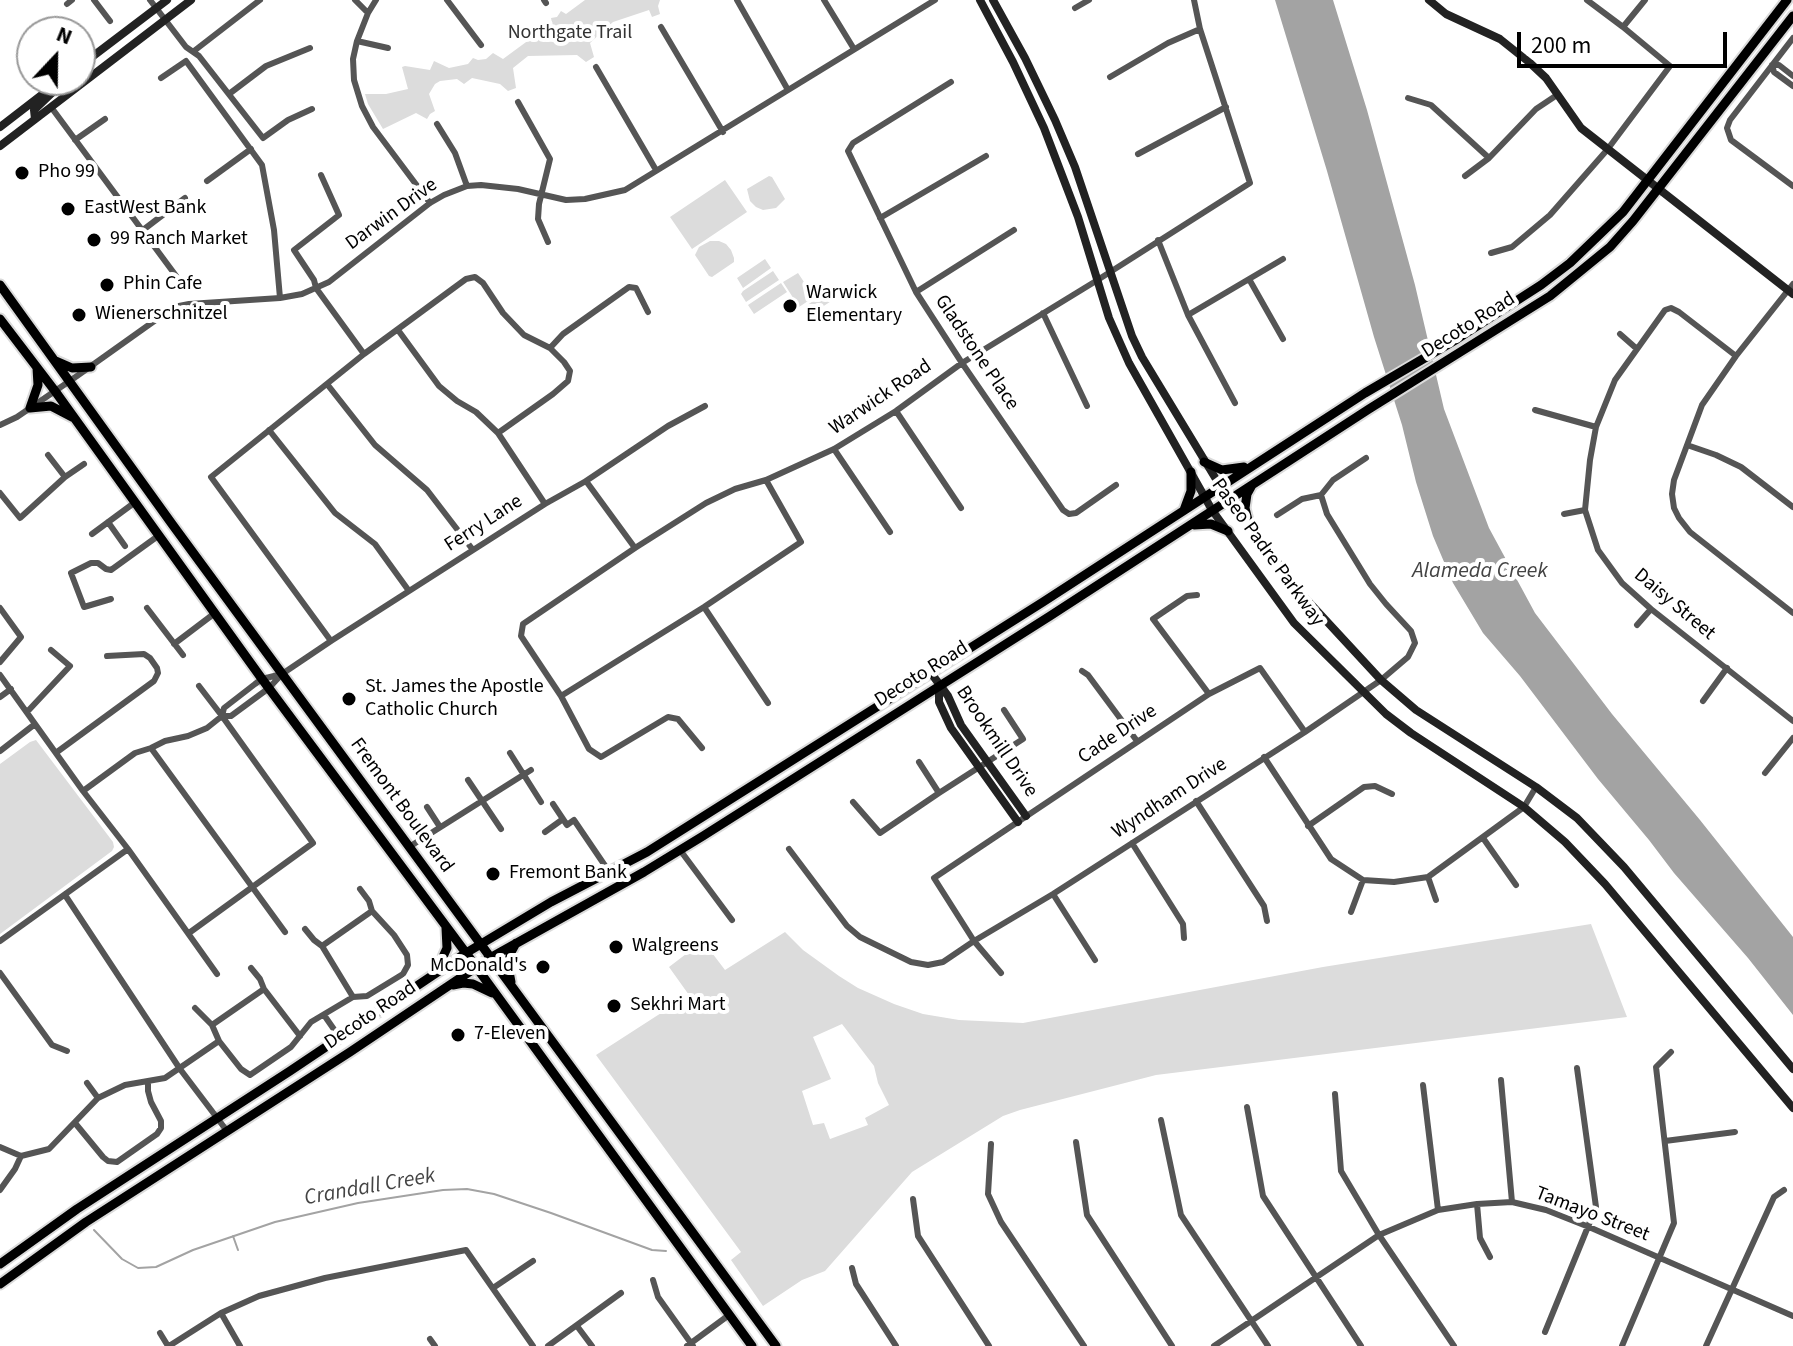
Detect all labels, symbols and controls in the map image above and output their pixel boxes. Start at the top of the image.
north arrow [16,16,96,96]
scale bar [1521,16,1731,66]
text: N [51,18,77,53]
park label: Northgate Trail [508,22,632,46]
text: 200 m [1531,28,1591,63]
place label: Pho 99 [38,161,95,185]
marker: Pho 99 [13,164,31,182]
street label: Darwin Drive [342,174,442,256]
place label: EastWest Bank [84,197,206,221]
marker: EastWest Bank [59,200,77,218]
place label: 99 Ranch Market [110,228,248,252]
marker: 99 Ranch Market [85,231,103,249]
place label: Phin Cafe [123,273,202,297]
marker: Phin Cafe [98,276,116,294]
place label: Warwick Elementary [806,282,902,329]
street label: Decoto Road [1418,288,1520,364]
street label: Gladstone Place [929,291,1023,415]
marker: Warwick Elementary [781,297,799,315]
place label: Wienerschnitzel [95,303,228,327]
marker: Wienerschnitzel [70,306,88,324]
street label: Warwick Road [825,355,937,441]
street label: Paseo Padre Parkway [1205,474,1329,632]
street label: Ferry Lane [441,490,527,558]
water label: Alameda Creek [1412,559,1548,585]
street label: Daisy Street [1628,564,1720,646]
street label: Decoto Road [871,637,973,713]
place label: St. James the Apostle Catholic Church [365,676,544,723]
street label: Brookmill Drive [950,682,1042,802]
marker: St. James the Apostle Catholic Church [340,690,358,708]
street label: Cade Drive [1074,700,1162,770]
street label: Fremont Boulevard [344,734,458,878]
street label: Wyndham Drive [1108,753,1232,845]
place label: Fremont Bank [509,862,627,886]
marker: Fremont Bank [484,865,502,883]
place label: Walgreens [632,935,719,959]
marker: Walgreens [607,938,625,956]
place label: McDonald's [430,955,527,979]
marker: McDonald's [534,958,552,976]
street label: Decoto Road [320,977,422,1055]
place label: Sekhri Mart [630,994,726,1018]
marker: Sekhri Mart [605,997,623,1015]
place label: 7-Eleven [474,1023,546,1047]
marker: 7-Eleven [449,1026,467,1044]
water label: Crandall Creek [302,1163,438,1213]
street label: Tamayo Street [1532,1182,1652,1248]

